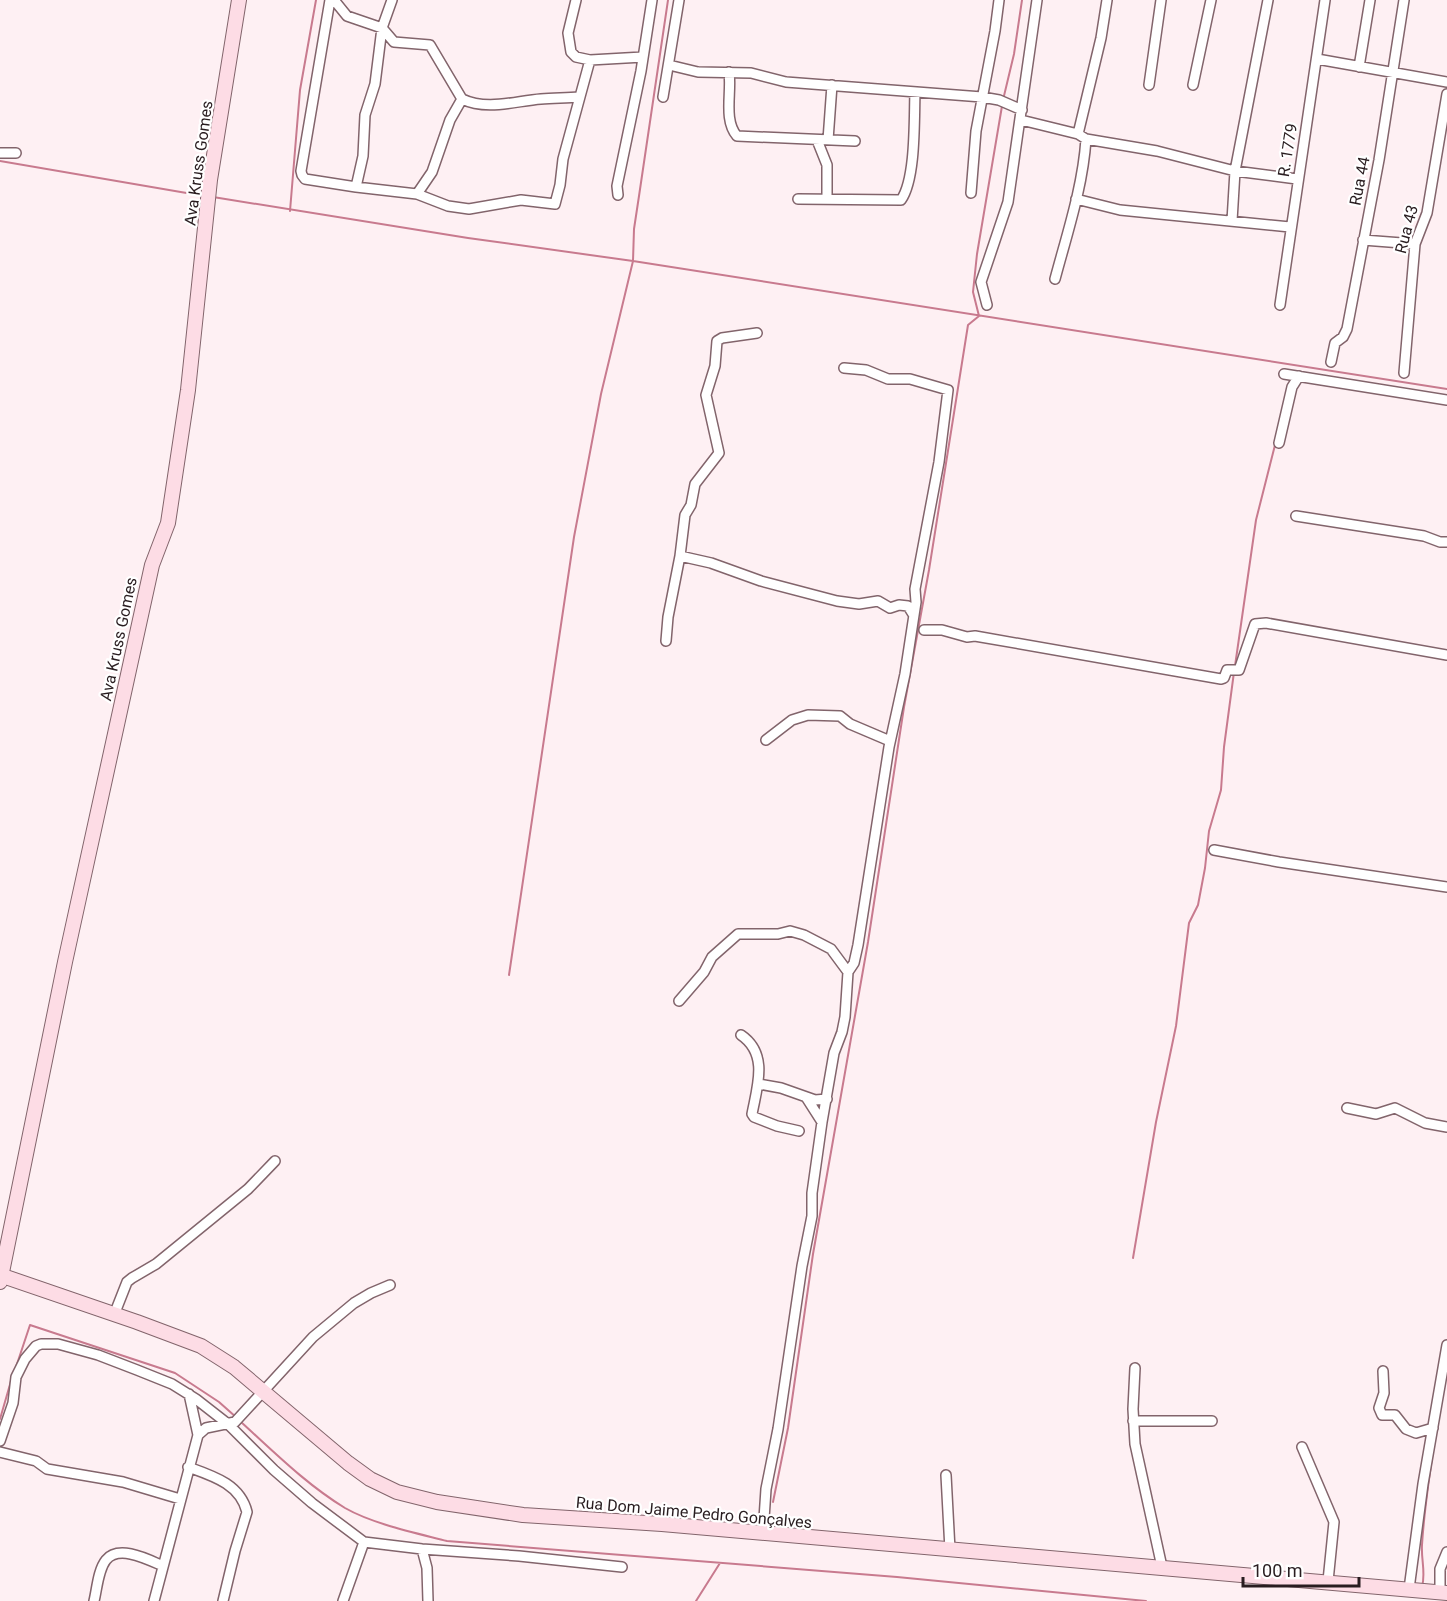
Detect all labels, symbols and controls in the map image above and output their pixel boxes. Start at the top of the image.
street label: Ava Kruss Gomes [180,99,217,227]
street label: R. 1779 [1274,122,1301,178]
street label: Rua 44 [1345,155,1374,207]
street label: Rua 43 [1391,203,1422,255]
street label: Ava Kruss Gomes [96,576,141,703]
street label: Rua Dom Jaime Pedro Gonçalves [575,1493,813,1532]
scale bar [1243,1550,1358,1588]
text: 100 m [1252,1560,1303,1581]

